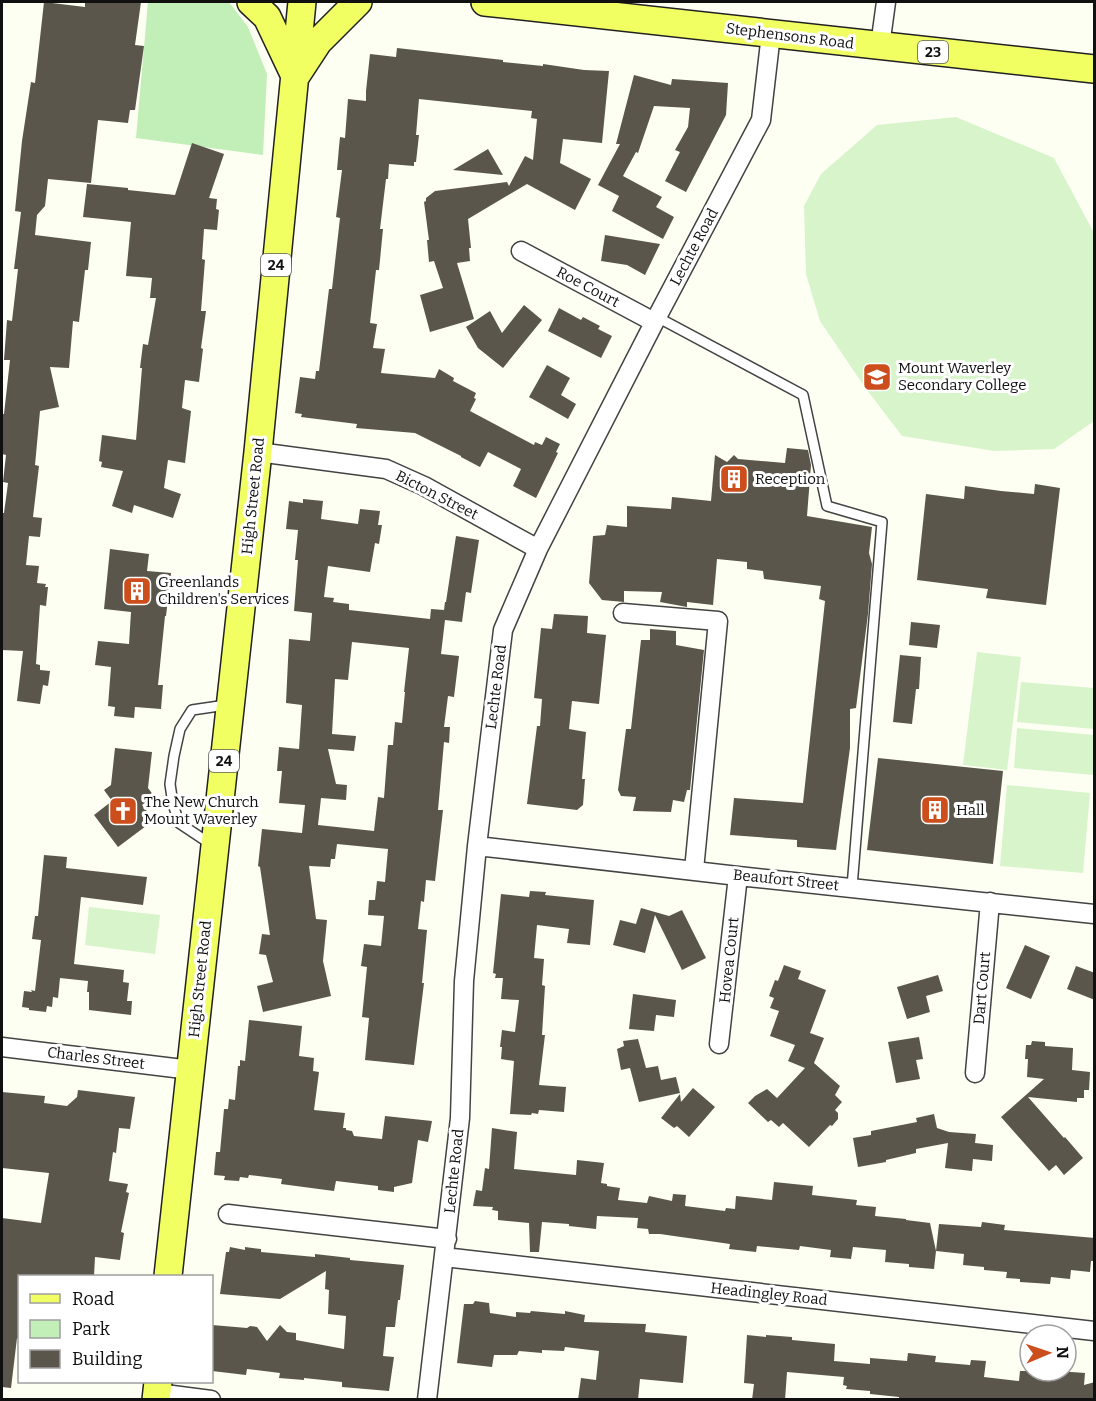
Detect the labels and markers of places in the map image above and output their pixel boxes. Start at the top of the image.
place label: Mount Waverley Secondary College [898,359,1026,394]
school or university icon: Mount Waverley Secondary College [861,361,893,393]
building icon: Reception [718,463,750,495]
place label: Reception [755,470,826,488]
place label: Greenlands Children's Services [158,573,289,608]
building icon: Greenlands Children's Services [121,575,153,607]
place label: The New Church Mount Waverley [144,793,259,828]
building icon: Hall [919,794,951,826]
church icon: The New Church Mount Waverley [107,795,139,827]
place label: Hall [956,801,985,819]

